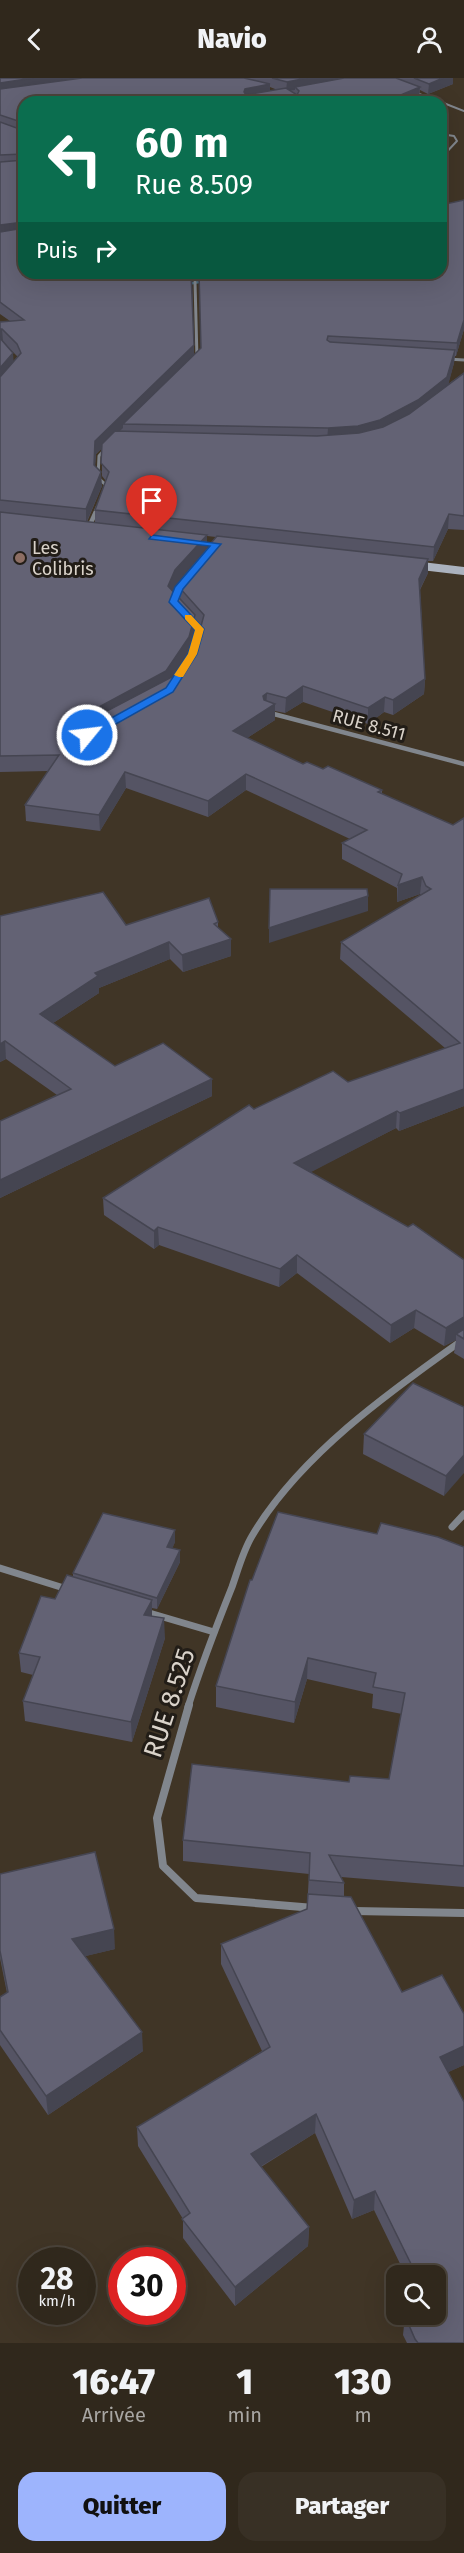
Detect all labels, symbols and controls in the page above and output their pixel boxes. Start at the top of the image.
icon: back [18,23,51,56]
text: Navio [197,23,267,55]
icon: person [413,23,446,56]
text: 60 m [135,118,229,168]
icon: left [36,120,114,198]
text: Rue 8.509 [135,169,253,201]
icon: right [89,234,122,267]
text: Puis [36,237,77,264]
pin [126,475,177,537]
icon: arrive [135,484,168,517]
place label: Les Colibris [32,537,94,580]
marker: Les Colibris [13,551,27,565]
position arrow [55,703,119,767]
street label: RUE 8.511 [330,705,408,745]
street label: RUE 8.525 [137,1645,202,1762]
speed limit sign: 30 [108,2247,186,2325]
text: 28 [41,2261,73,2297]
map controls [386,2265,446,2325]
button: search [386,2265,446,2325]
text: km/h [38,2292,76,2310]
text: 16:47 [72,2360,155,2404]
text: 1 [236,2360,253,2404]
text: 130 [334,2360,392,2404]
text: Arrivée [82,2403,146,2427]
text: min [228,2403,262,2427]
text: m [354,2403,372,2427]
button: Quitter [18,2472,226,2541]
button: Partager [238,2472,446,2541]

